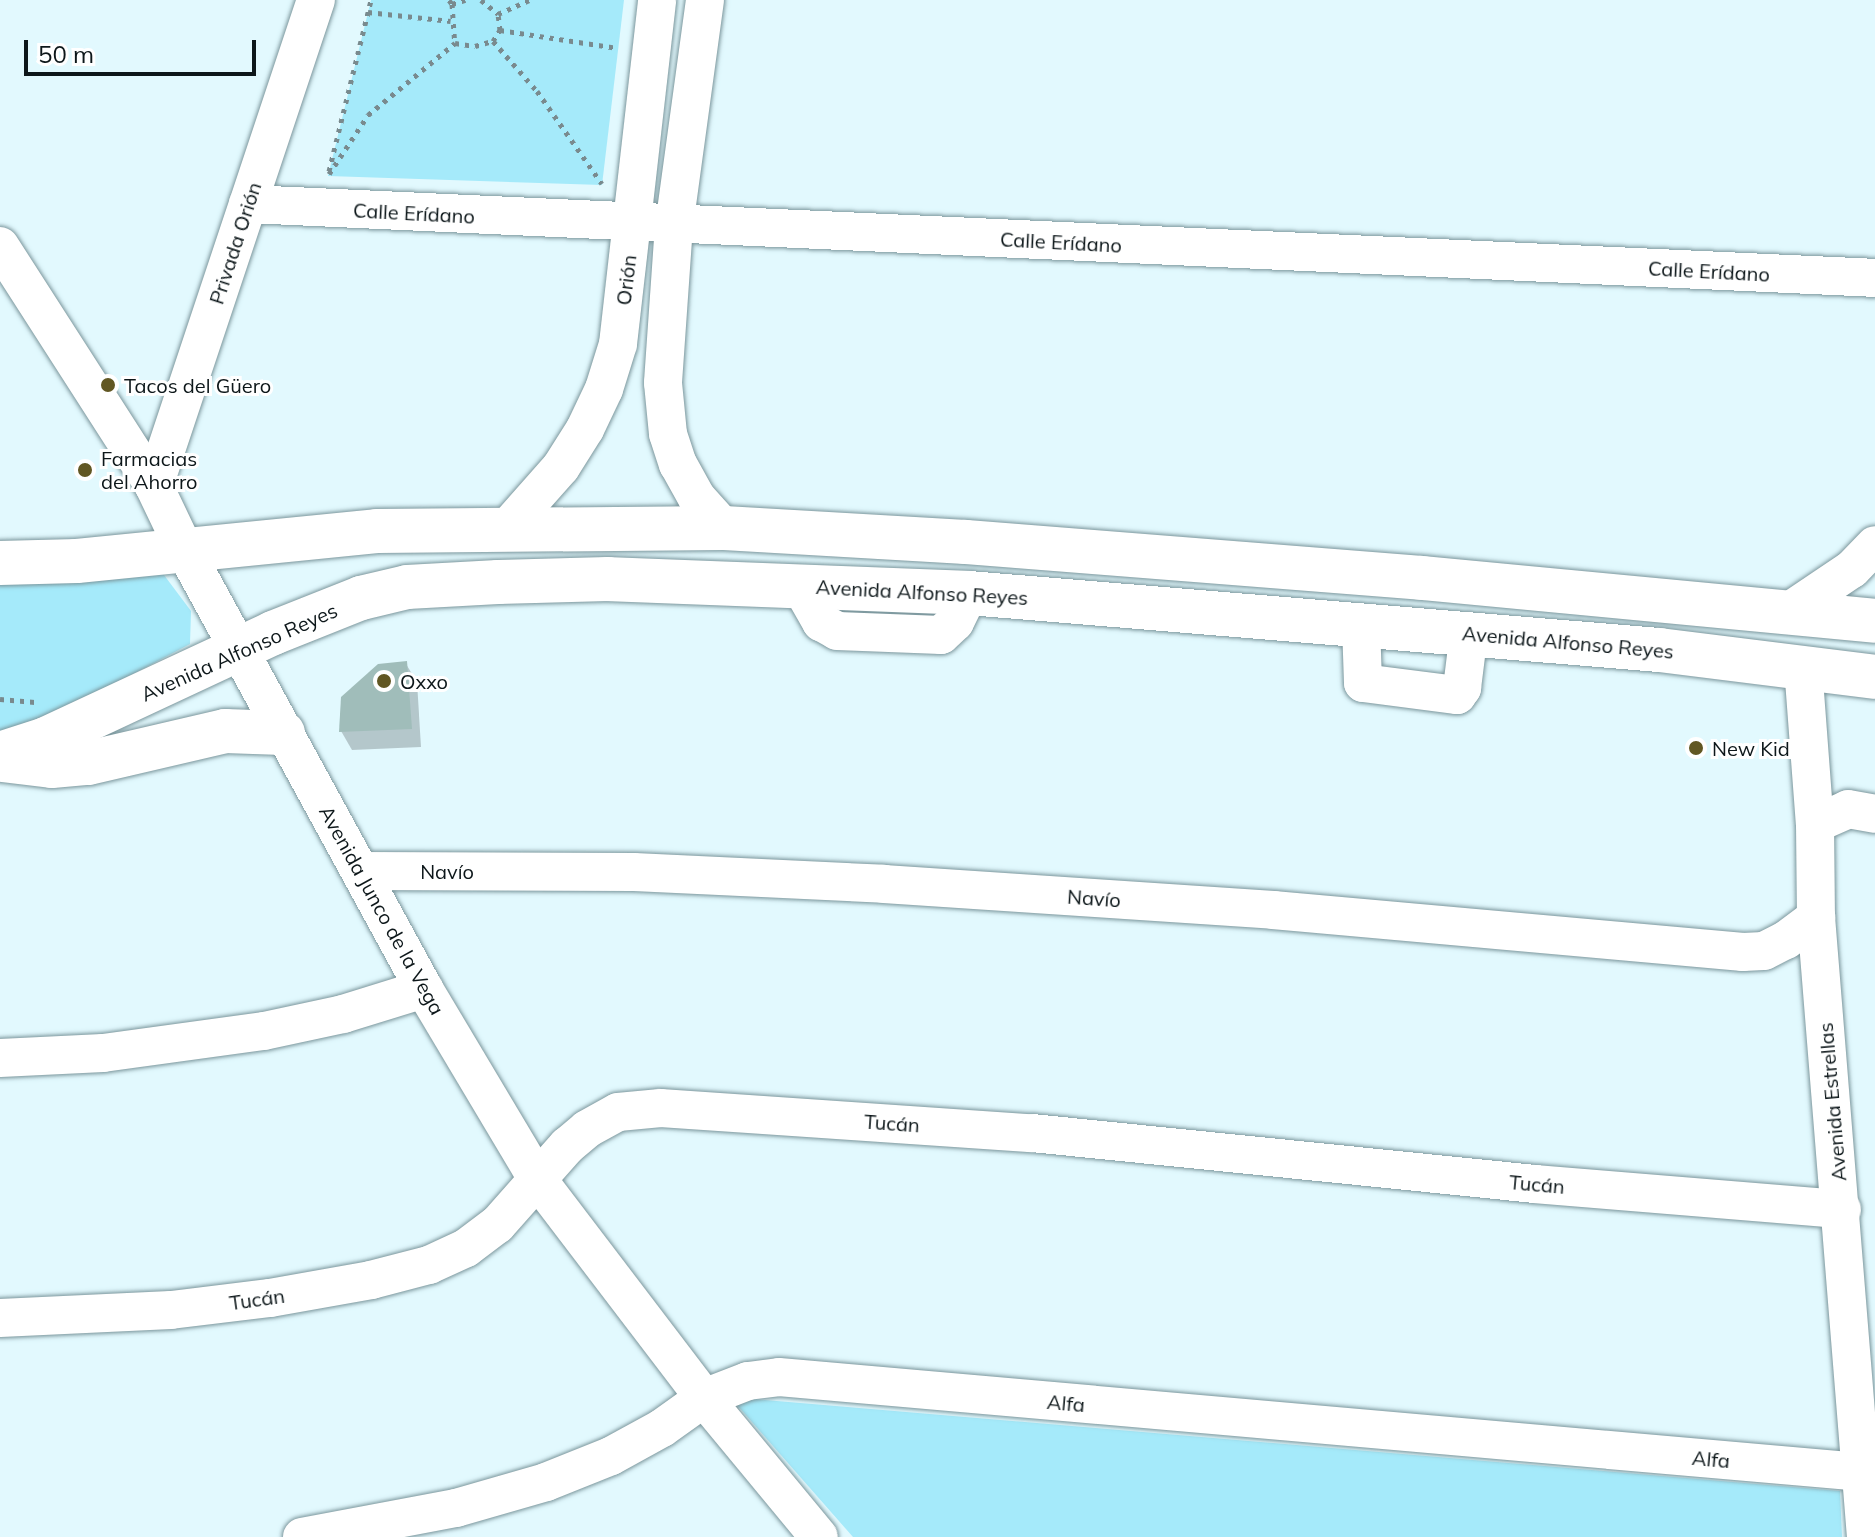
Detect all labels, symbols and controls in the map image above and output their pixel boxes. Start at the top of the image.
scale bar [28,24,260,74]
text: 50 m [38,39,94,69]
street label: Privada Orión [204,179,266,307]
street label: Calle Erídano [353,198,475,228]
street label: Calle Erídano [1000,227,1122,257]
street label: Orión [611,253,641,307]
street label: Calle Erídano [1648,256,1770,286]
place label: Tacos del Güero [124,373,271,397]
marker: Tacos del Güero [99,376,117,394]
place label: Farmacias del Ahorro [101,446,198,493]
marker: Farmacias del Ahorro [76,461,94,479]
street label: Avenida Alfonso Reyes [815,574,1029,610]
street label: Avenida Alfonso Reyes [137,598,341,706]
street label: Avenida Alfonso Reyes [1461,621,1675,663]
place label: Oxxo [400,669,448,693]
marker: Oxxo [375,672,393,690]
place label: New Kid [1712,736,1790,760]
marker: New Kid [1687,739,1705,757]
street label: Avenida Junco de la Vega [314,801,450,1019]
street label: Navío [420,859,474,883]
street label: Navío [1066,884,1122,912]
street label: Avenida Estrellas [1813,1022,1851,1182]
street label: Tucán [863,1109,921,1137]
street label: Tucán [1508,1170,1566,1198]
street label: Tucán [228,1283,286,1315]
street label: Alfa [1046,1389,1086,1417]
street label: Alfa [1691,1445,1731,1473]

